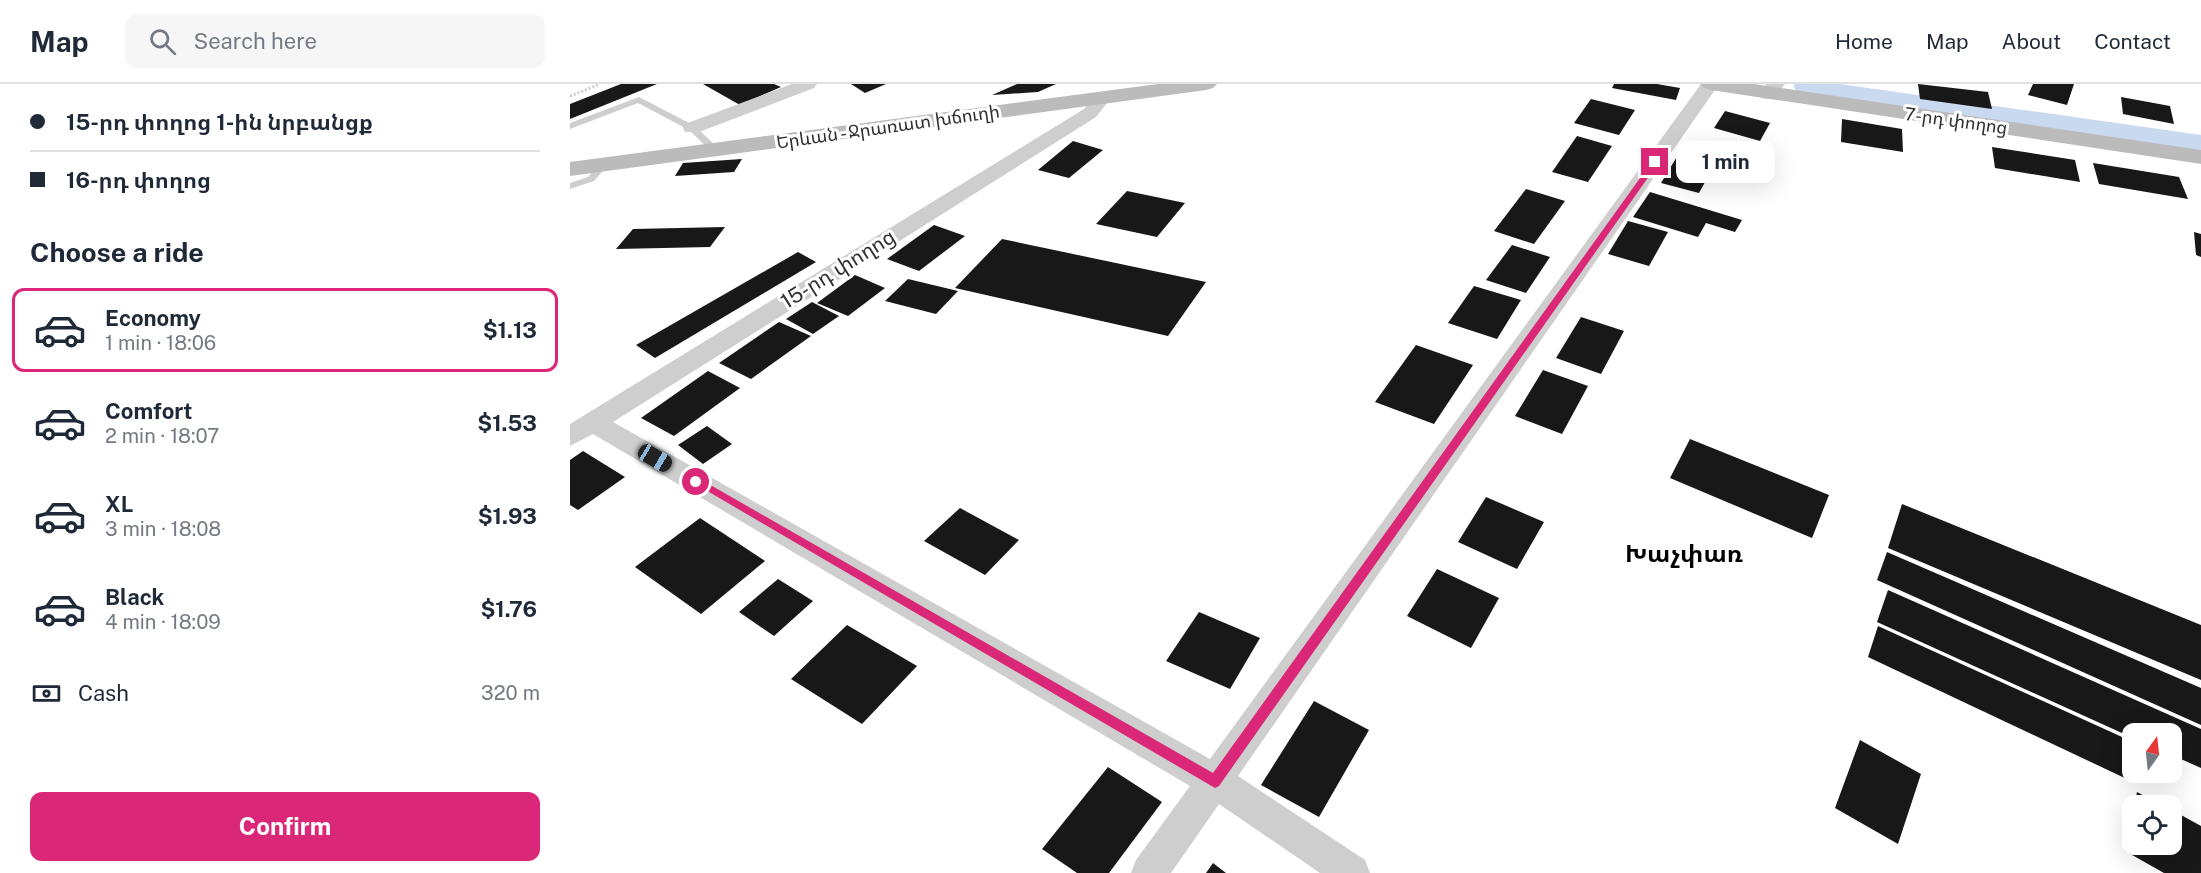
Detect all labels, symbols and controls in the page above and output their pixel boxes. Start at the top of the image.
search box [125,14,545,68]
text: Map [30,25,89,58]
icon: search [146,25,179,58]
text: Search here [194,28,317,54]
text: Home [1835,29,1893,54]
text: Map [1926,29,1969,54]
text: About [2002,29,2061,54]
text: Contact [2094,29,2171,54]
street label: Երևան - Ջրառատ խճուղի [775,100,1001,153]
street label: 7-րդ փողոց [1903,103,2009,138]
text: 15-րդ փողոց 1-ին նրբանցք [66,109,373,135]
callout: 1 min [1676,141,1775,183]
route end [1641,148,1668,175]
text: 1 min [1701,150,1750,174]
text: 16-րդ փողոց [66,167,211,193]
street label: 15-րդ փողոց [776,223,900,314]
text: Choose a ride [30,236,204,268]
icon: car [33,303,87,357]
text: Economy [105,305,201,331]
text: $1.13 [483,317,537,343]
text: 1 min · 18:06 [105,331,216,355]
icon: car [33,396,87,450]
text: Comfort [105,398,192,424]
text: $1.53 [477,410,537,436]
text: 2 min · 18:07 [105,424,219,448]
car [635,441,675,475]
route start [682,468,709,495]
icon: car [33,489,87,543]
text: XL [105,491,133,517]
text: $1.93 [478,503,537,529]
text: 3 min · 18:08 [105,517,221,541]
district label: Խաչփառ [1625,539,1743,568]
icon: car [33,582,87,636]
text: Black [105,584,164,610]
text: $1.76 [480,596,537,622]
text: 4 min · 18:09 [105,610,221,634]
icon: cash [30,677,63,710]
text: Cash [78,680,129,706]
text: 320 m [481,681,540,705]
north arrow [2122,723,2182,783]
map controls [2122,723,2182,855]
button: Confirm [30,792,540,861]
button: locate [2122,795,2182,855]

